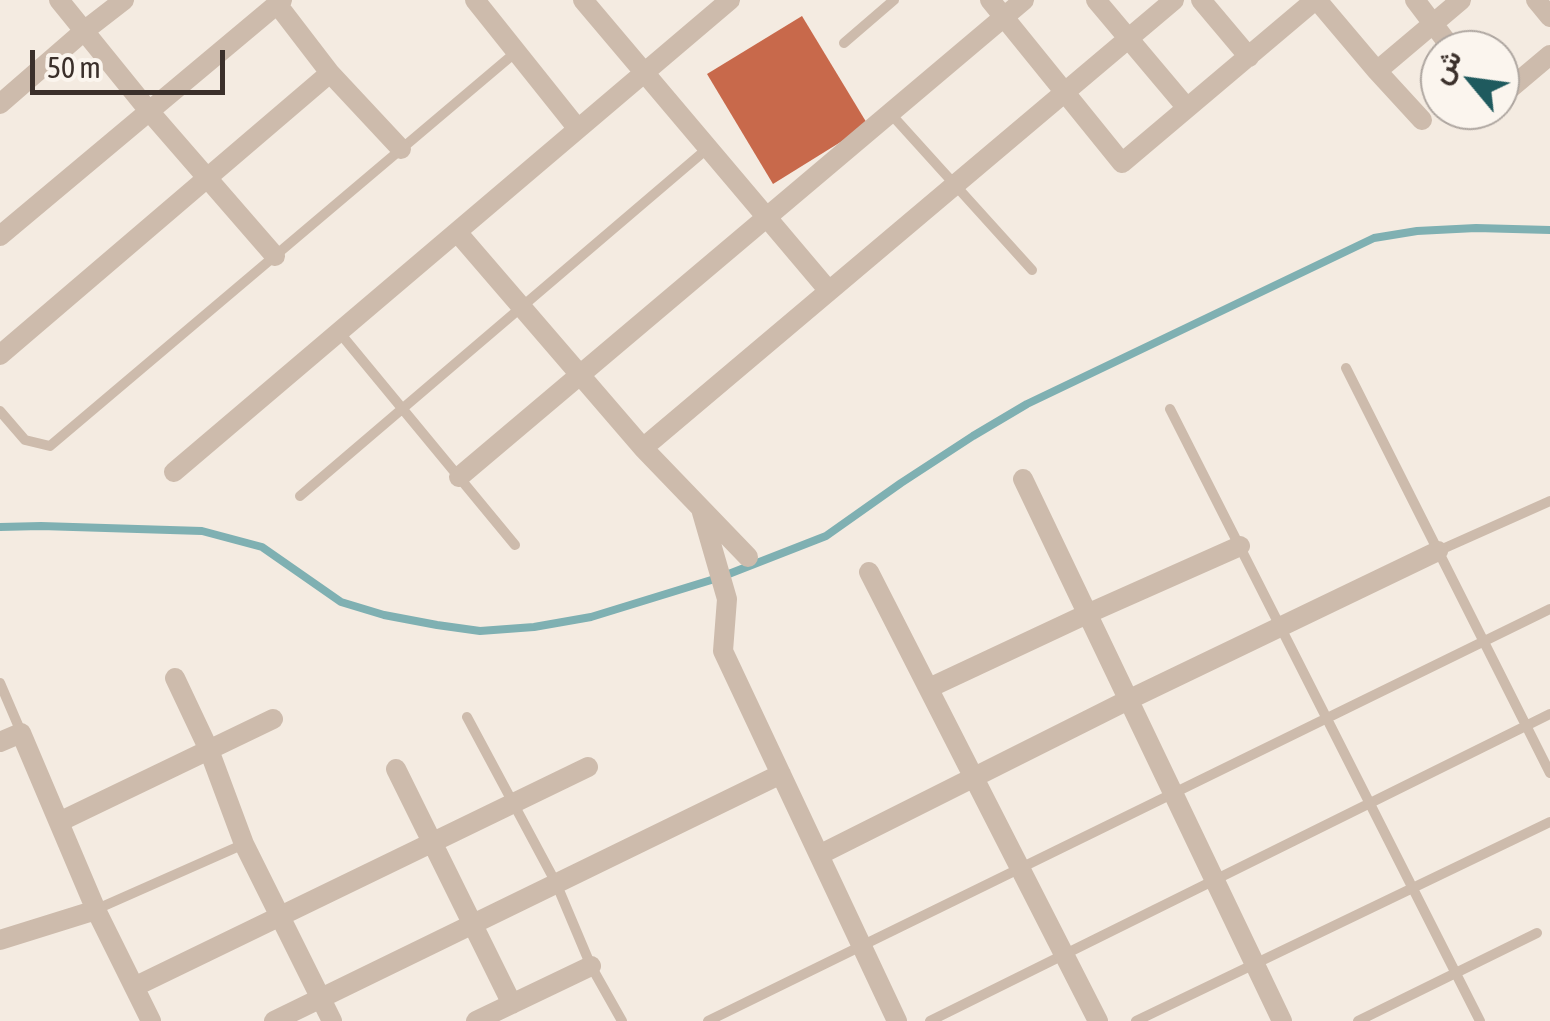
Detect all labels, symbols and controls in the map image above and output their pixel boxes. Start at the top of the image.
scale bar [35,30,230,92]
north arrow [1420,30,1520,130]
text: ش [1423,44,1468,89]
text: 50 m [47,50,101,84]

